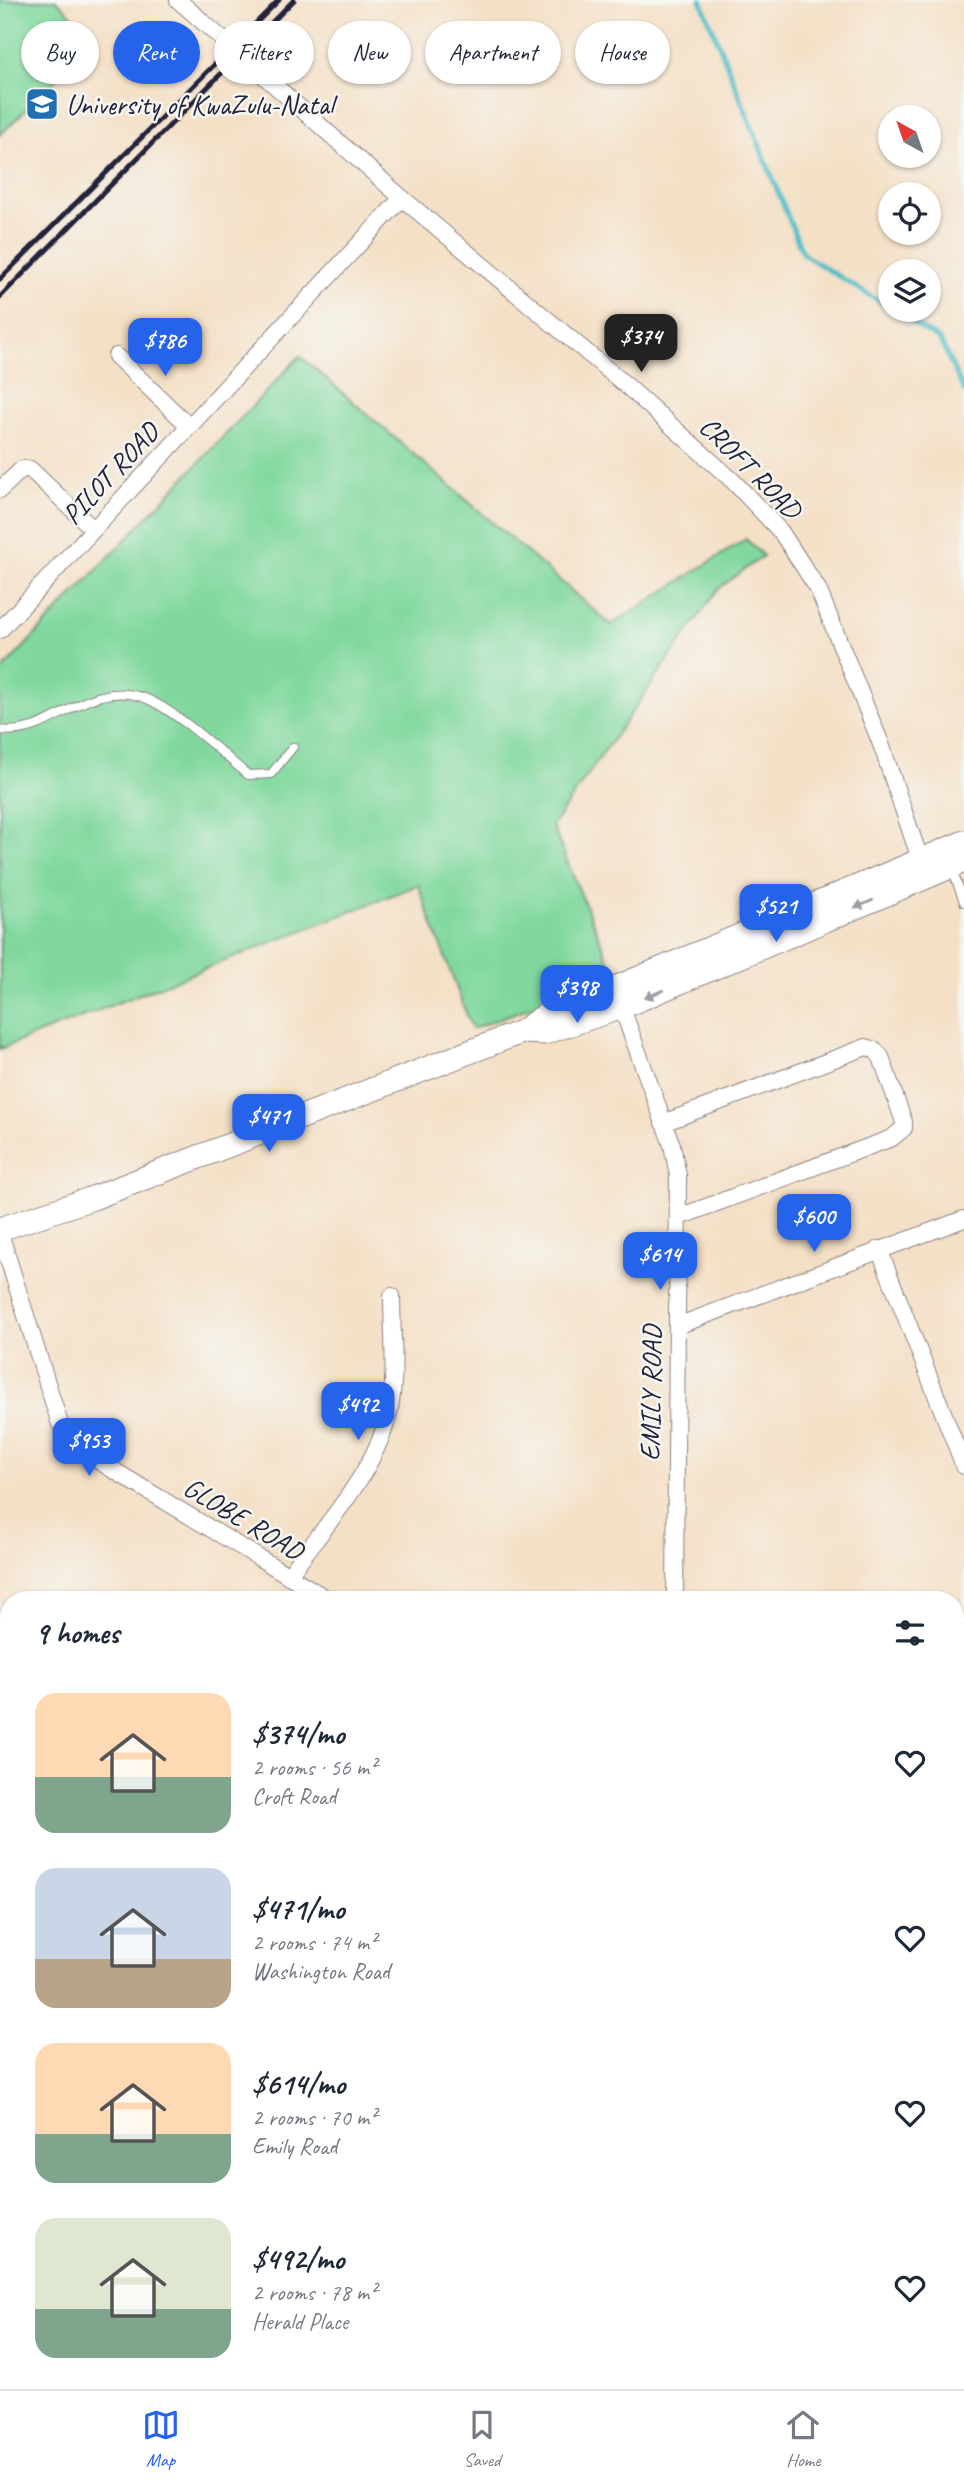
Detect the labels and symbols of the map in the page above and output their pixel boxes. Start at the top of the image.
school or university icon: University of KwaZulu-Natal [23,85,61,123]
place label: University of KwaZulu-Natal [66,87,339,122]
north arrow [878,105,942,168]
pin: $374 [600,314,682,374]
pin: $786 [124,318,206,378]
street label: CROFT ROAD [692,409,811,528]
street label: PILOT ROAD [54,414,168,532]
pin: $521 [735,884,817,944]
one-way arrow [853,899,874,910]
pin: $398 [536,965,618,1025]
one-way arrow [644,988,665,999]
pin: $471 [228,1094,310,1154]
pin: $600 [773,1194,855,1254]
pin: $614 [619,1232,701,1292]
street label: EMILY ROAD [632,1323,669,1461]
pin: $492 [317,1382,399,1442]
pin: $953 [48,1418,130,1478]
street label: GLOBE ROAD [177,1469,312,1569]

